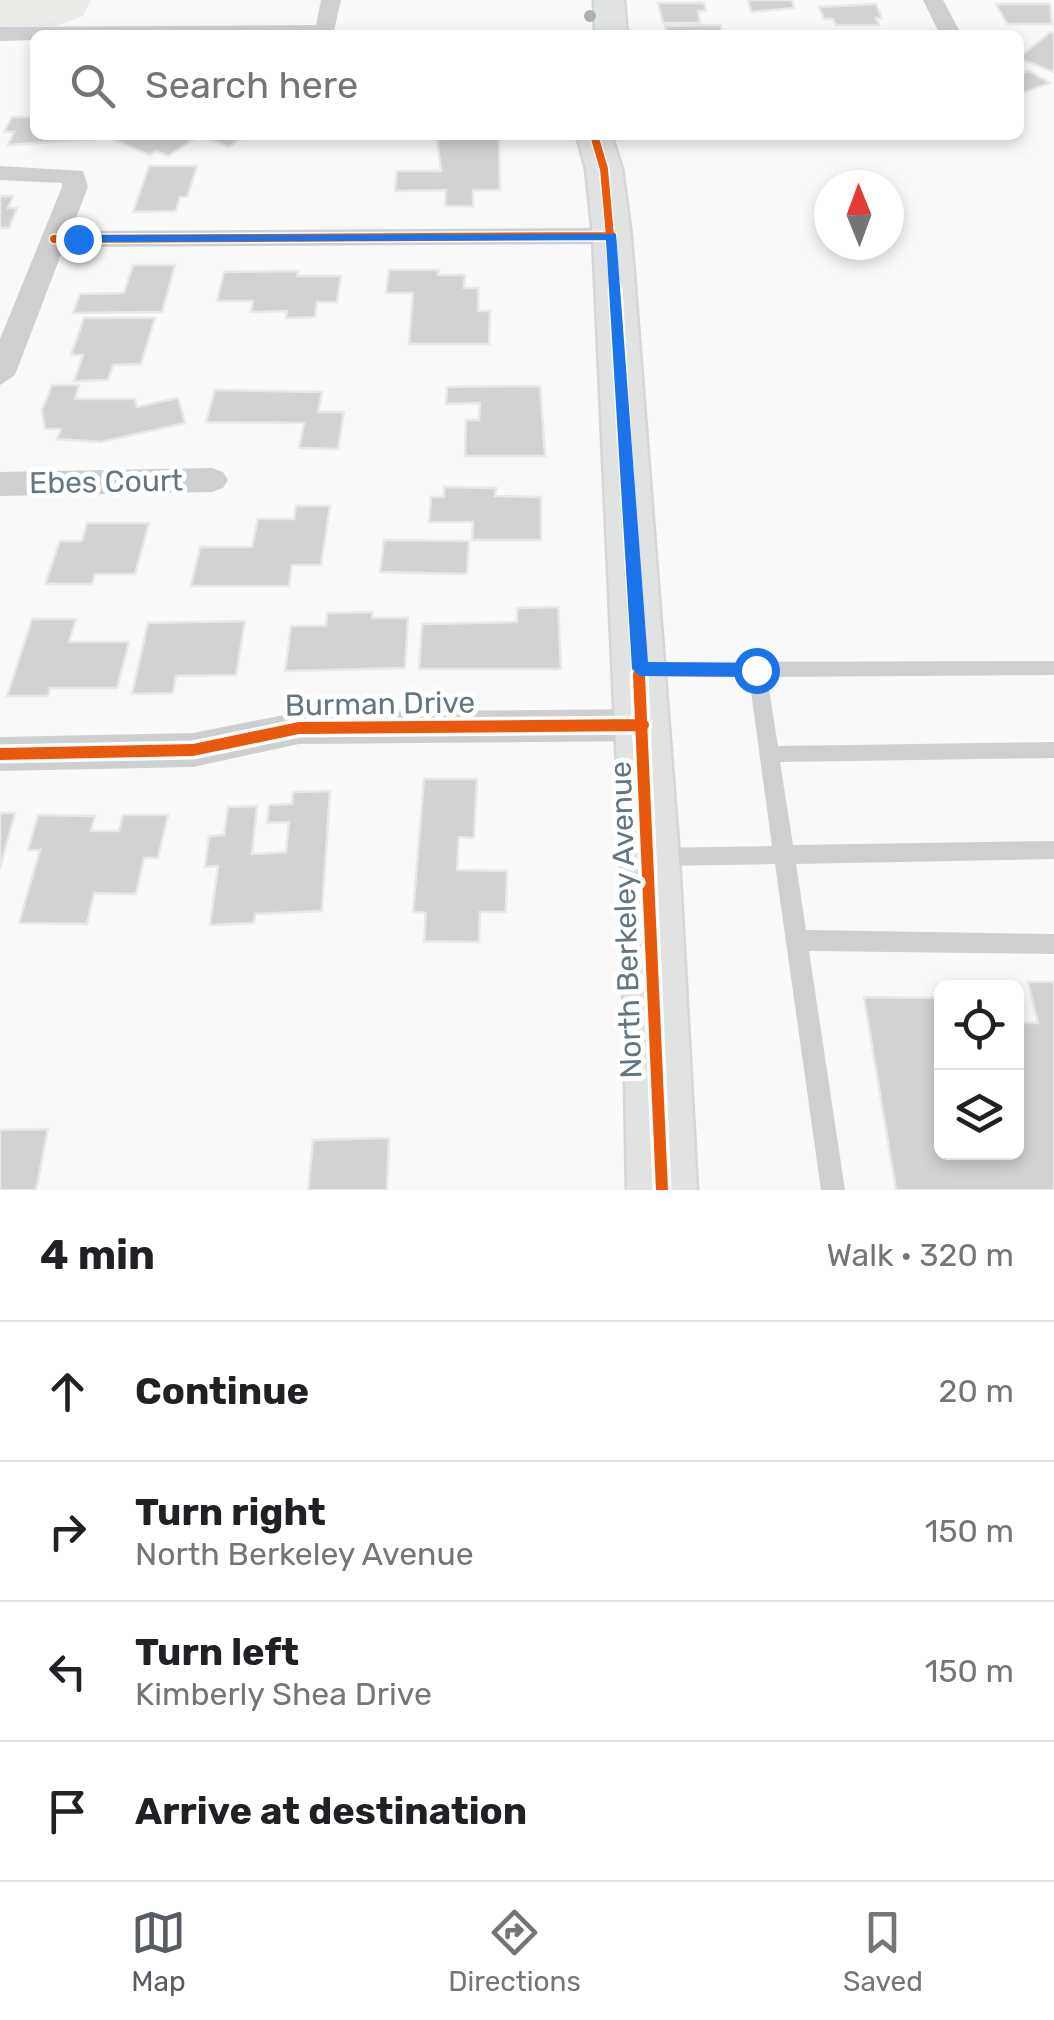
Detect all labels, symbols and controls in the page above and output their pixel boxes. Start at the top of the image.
search box [30,30,1024,140]
icon: search [65,58,120,113]
text: Search here [145,62,358,108]
north arrow [814,170,904,260]
route end [56,217,102,263]
street label: Ebes Court [29,463,184,501]
route start [734,648,780,694]
street label: Burman Drive [284,684,476,724]
street label: North Berkeley Avenue [602,761,650,1079]
map controls [934,980,1024,1160]
button: locate [934,980,1024,1070]
button: layers [934,1070,1024,1160]
text: 4 min [40,1230,155,1280]
text: Walk · 320 m [827,1236,1014,1274]
icon: ahead [40,1364,95,1419]
text: Continue [135,1368,309,1414]
text: 20 m [939,1372,1014,1410]
text: Turn right [135,1489,326,1535]
icon: right [40,1504,95,1559]
text: 150 m [925,1512,1014,1550]
text: North Berkeley Avenue [135,1535,474,1573]
text: Turn left [135,1629,299,1675]
icon: left [40,1644,95,1699]
text: 150 m [925,1652,1014,1690]
text: Kimberly Shea Drive [135,1675,432,1713]
icon: arrive [40,1784,95,1839]
text: Arrive at destination [135,1788,527,1834]
tab: Map [131,1905,186,1998]
tab: Directions [448,1905,581,1998]
tab: Saved [843,1905,923,1998]

